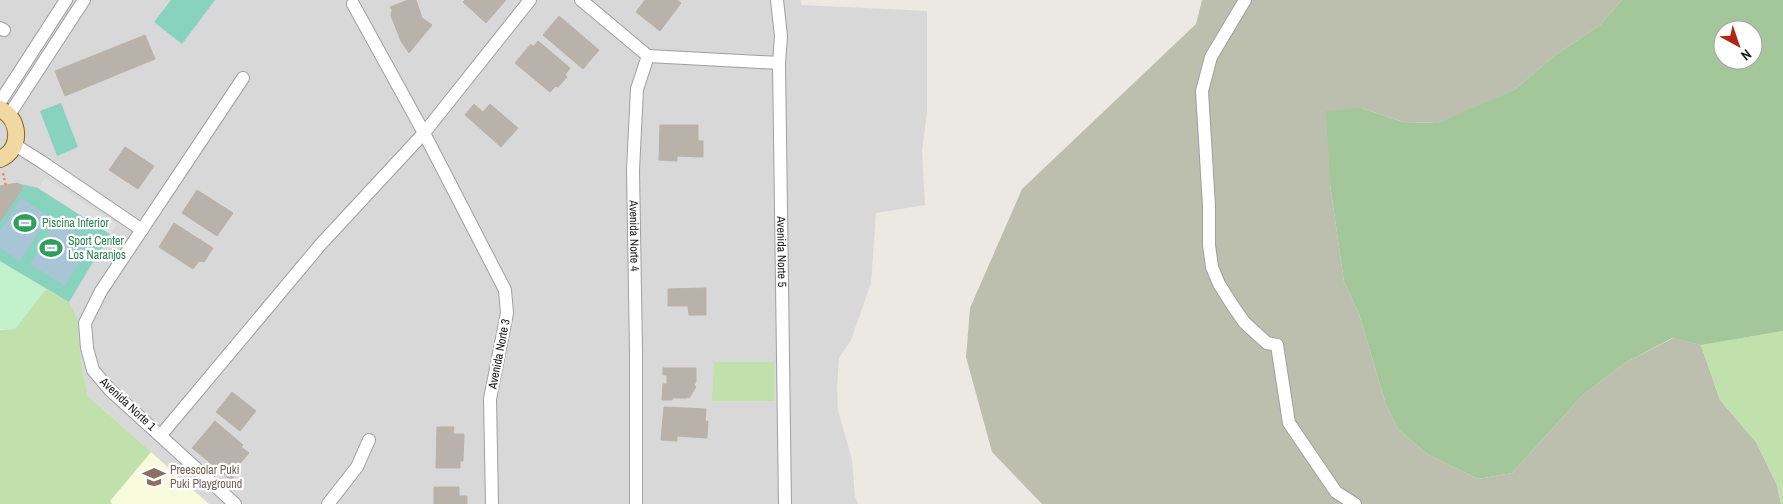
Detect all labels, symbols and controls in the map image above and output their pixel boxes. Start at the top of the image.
north arrow [1713,20,1763,70]
text: N [1737,45,1755,65]
street label: Avenida Norte 4 [625,199,643,272]
sports icon: Piscina Inferior [12,210,38,236]
place label: Piscina Inferior [42,215,109,231]
street label: Avenida Norte 5 [773,215,790,288]
place label: Sport Center Los Naranjos [68,233,126,263]
sports icon: Sport Center Los Naranjos [38,235,64,261]
street label: Avenida Norte 3 [484,318,514,391]
street label: Avenida Norte 1 [96,373,160,434]
place label: Preescolar Puki Puki Playground [170,462,242,492]
school or university icon: Preescolar Puki Puki Playground [141,464,167,490]

